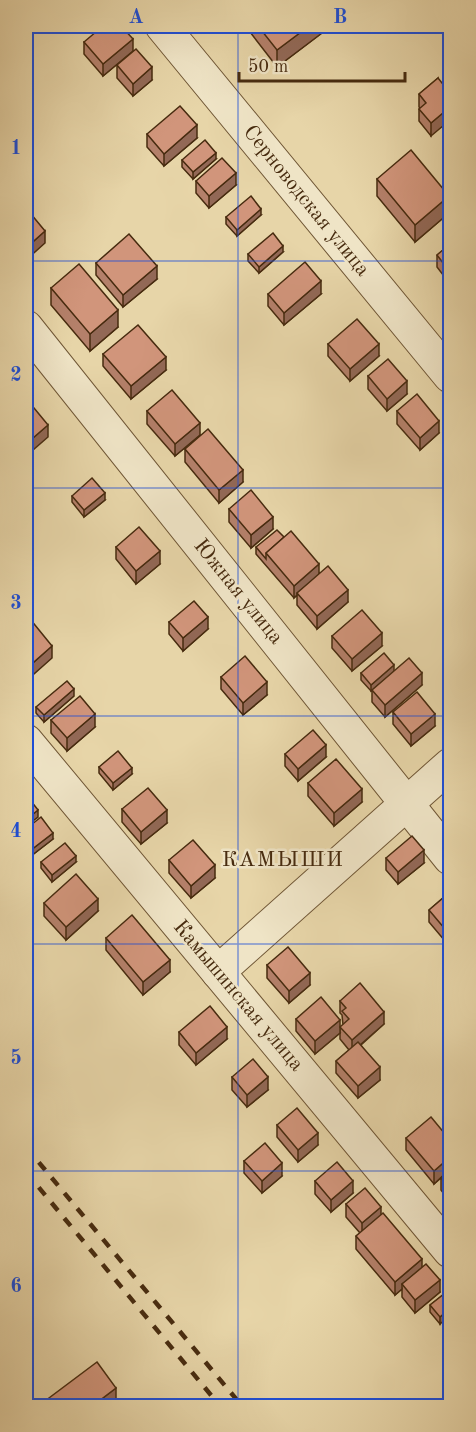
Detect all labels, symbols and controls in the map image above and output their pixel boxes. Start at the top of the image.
text: A [128,8,144,28]
text: B [333,8,347,28]
scale bar [239,45,406,83]
text: 50 m [248,58,288,76]
street label: Серноводская улица [239,122,373,280]
text: 1 [10,139,22,159]
text: 2 [10,366,22,386]
street label: Южная улица [189,535,287,649]
text: 3 [10,594,22,614]
text: 4 [10,822,22,842]
district label: КАМЫШИ [222,849,344,871]
street label: Камышинская улица [169,917,307,1075]
text: 5 [10,1048,22,1069]
text: 6 [10,1277,22,1297]

